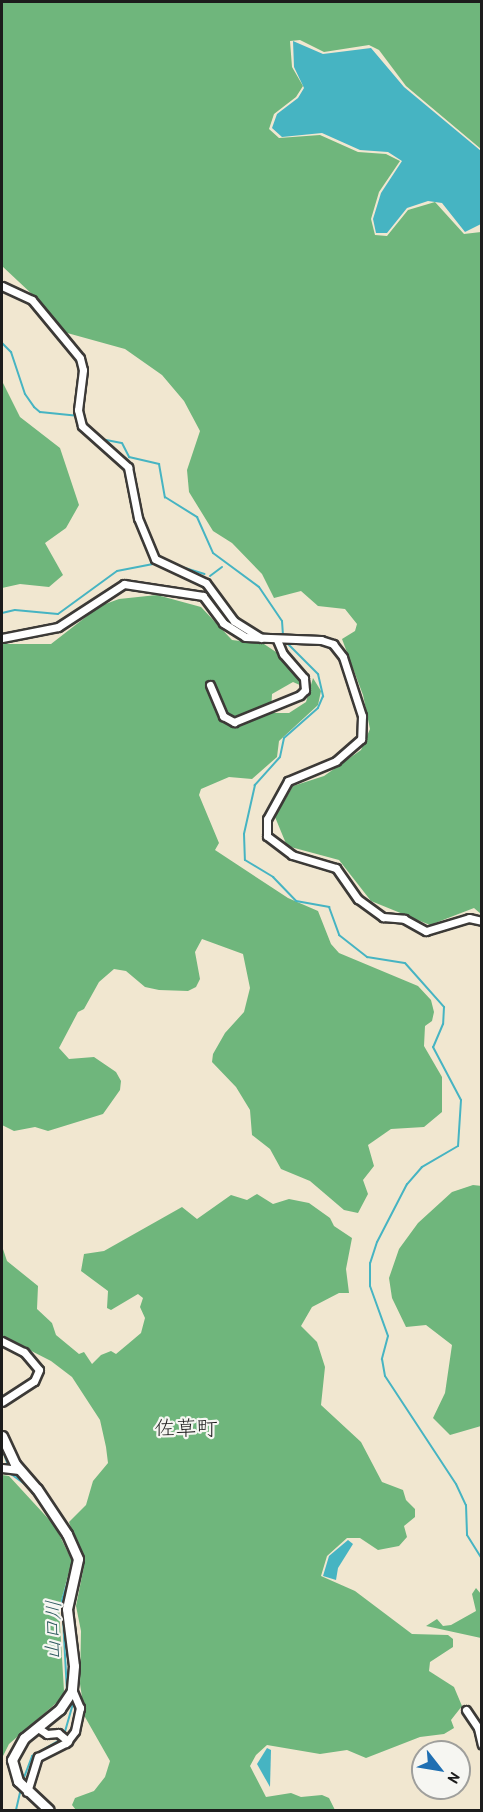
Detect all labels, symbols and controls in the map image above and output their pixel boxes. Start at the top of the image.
district label: 佐草町 [155,1415,217,1441]
water label: 山口川 [39,1600,65,1660]
north arrow [411,1740,471,1800]
text: N [443,1769,466,1788]

